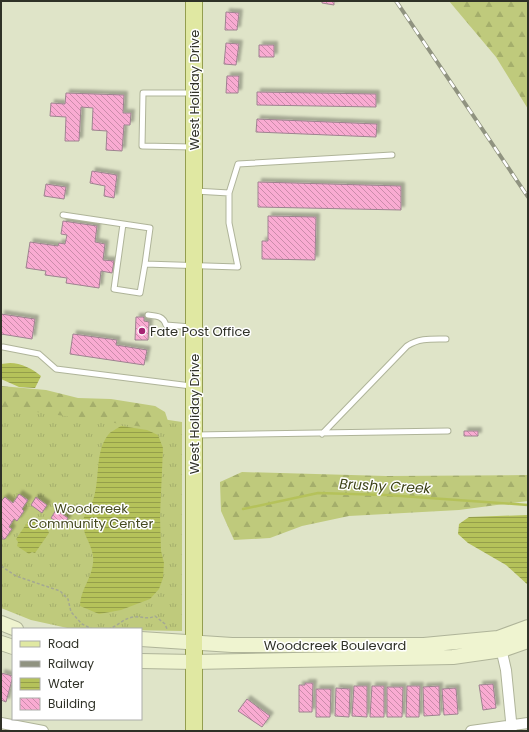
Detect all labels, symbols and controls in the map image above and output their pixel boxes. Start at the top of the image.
street label: West Holiday Drive [185,30,204,150]
place label: Fate Post Office [150,322,250,341]
marker: Fate Post Office [137,326,147,336]
street label: West Holiday Drive [185,354,204,474]
water label: Brushy Creek [339,474,432,498]
park label: Woodcreek Community Center [29,499,153,533]
legend [12,628,142,720]
text: Road [48,635,79,652]
street label: Woodcreek Boulevard [264,636,406,655]
text: Railway [48,655,94,672]
text: Water [48,675,85,692]
text: Building [48,695,96,712]

